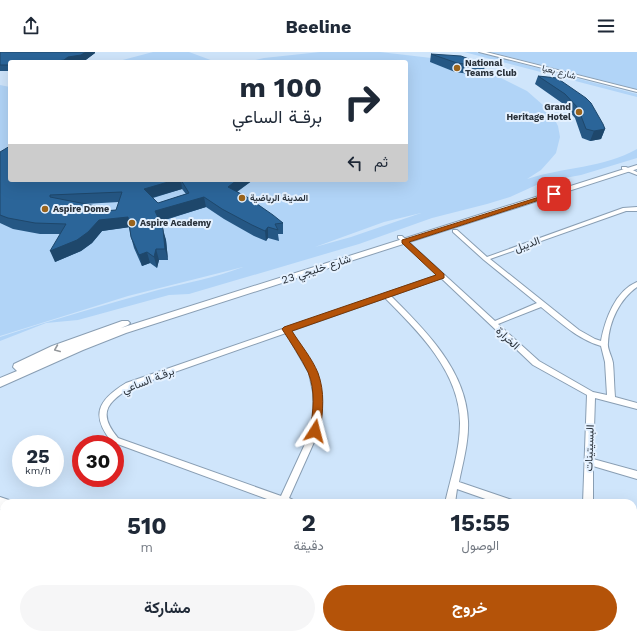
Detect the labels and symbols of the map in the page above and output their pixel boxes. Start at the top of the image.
place label: National Teams Club [465,58,517,78]
marker: National Teams Club [452,63,462,73]
street label: شارع بعيا [541,63,577,82]
place label: Grand Heritage Hotel [506,102,571,122]
marker: Grand Heritage Hotel [574,107,584,117]
pin [537,177,571,211]
marker: المدينة الرياضية [237,193,247,203]
place label: المدينة الرياضية [250,193,308,204]
marker: Aspire Dome [40,204,50,214]
place label: Aspire Dome [53,204,109,214]
marker: Aspire Academy [127,218,137,228]
place label: Aspire Academy [140,218,212,228]
street label: الديبل [513,234,542,255]
street label: شارع خليجي 23 [280,252,354,290]
street label: الخرارة [493,324,522,352]
one-way arrow [53,344,60,352]
street label: برقـة الساعي [120,365,177,399]
position arrow [294,410,336,452]
street label: البسيتينات [582,424,597,472]
speed limit sign: 30 [72,435,124,487]

